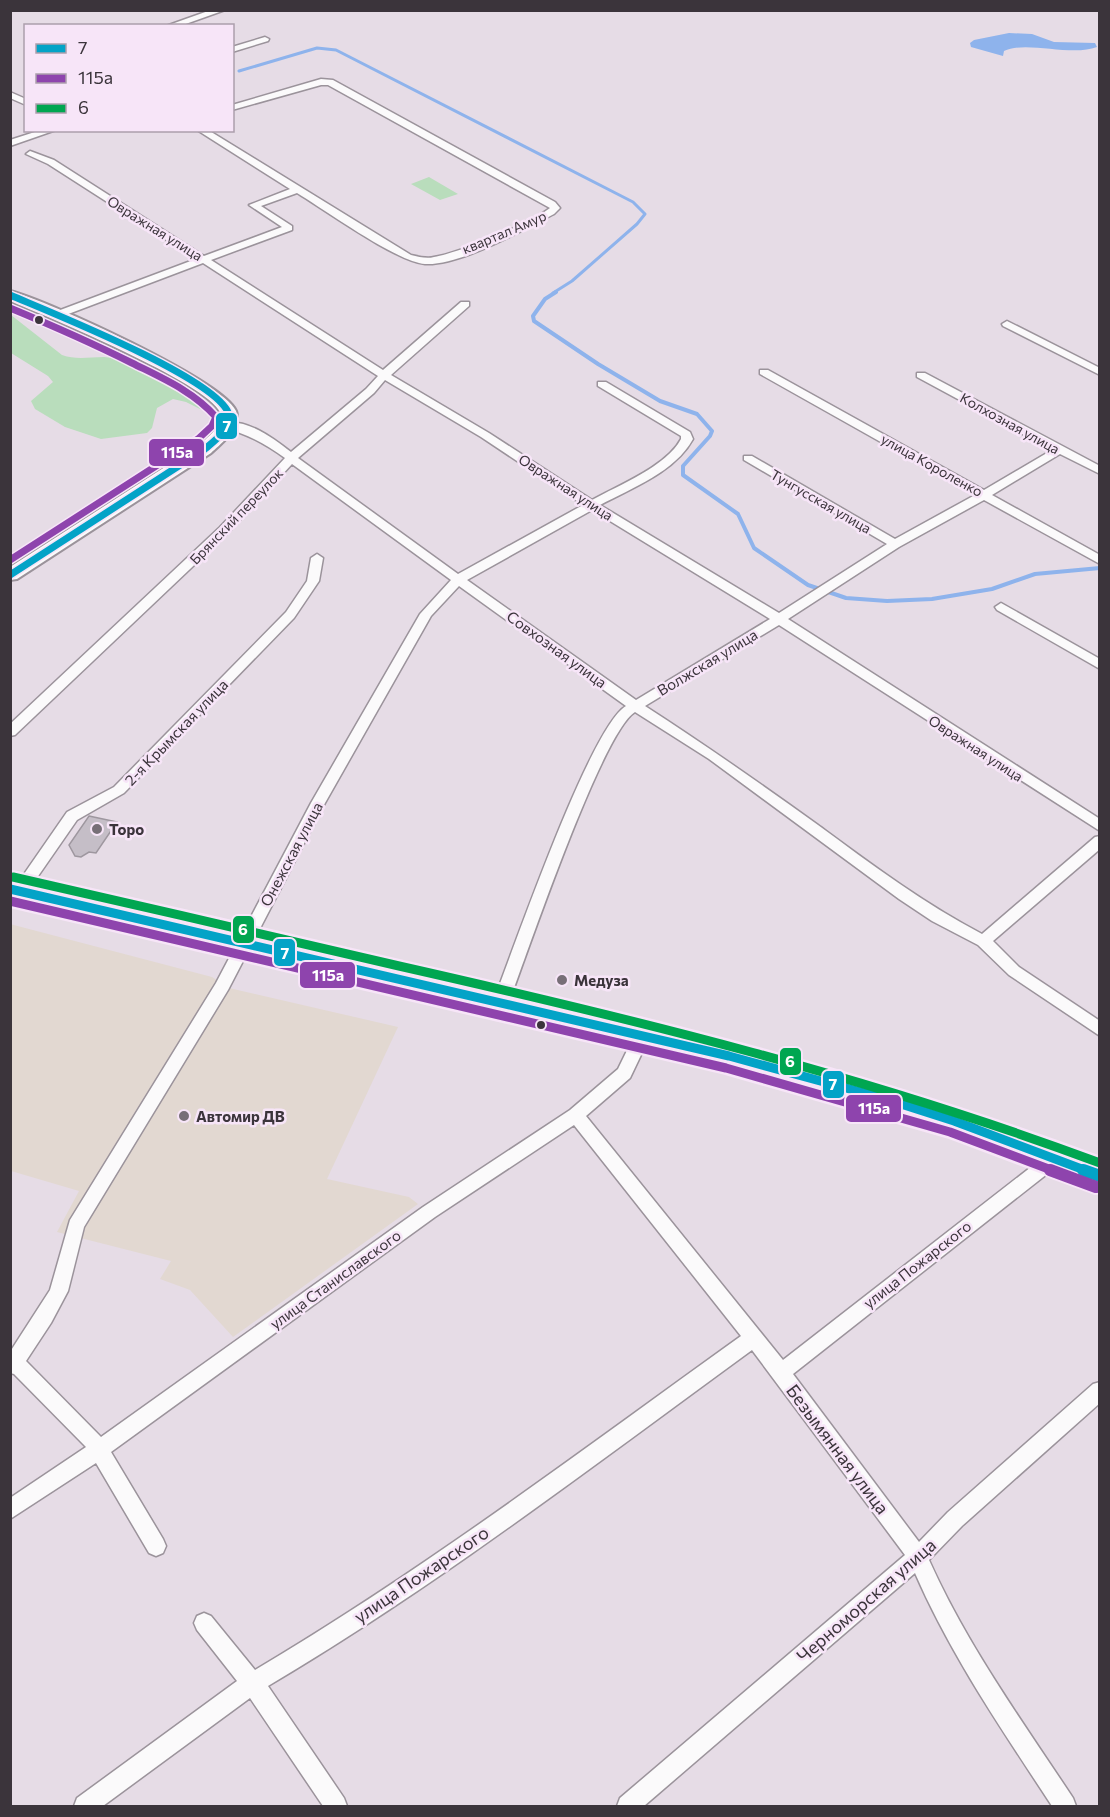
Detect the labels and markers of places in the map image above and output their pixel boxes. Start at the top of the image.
unlabelled marker [33,314,45,326]
place label: Торо [109,820,144,838]
marker: Торо [90,822,104,836]
place label: Медуза [574,971,629,989]
marker: Медуза [555,973,569,987]
unlabelled marker [535,1019,547,1031]
place label: Автомир ДВ [196,1107,285,1125]
marker: Автомир ДВ [177,1109,191,1123]

